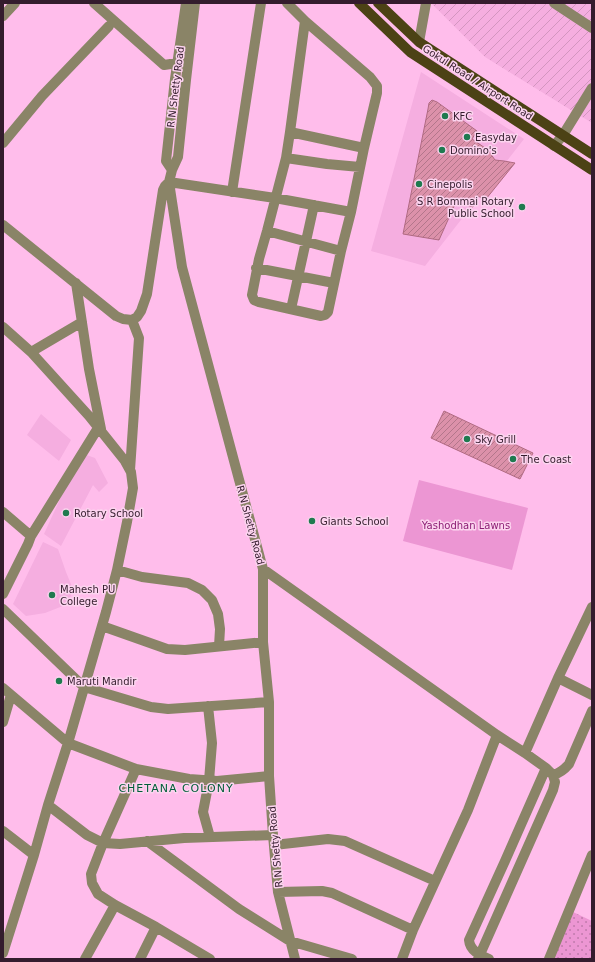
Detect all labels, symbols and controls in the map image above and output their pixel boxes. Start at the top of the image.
street label: Gokul Road / Airport Road [421,43,535,122]
street label: R N Shetty Road [165,46,186,128]
marker: KFC [440,111,450,121]
place label: KFC [453,111,472,122]
marker: Easyday [462,132,472,142]
place label: Easyday [475,132,517,143]
marker: Domino's [437,145,447,155]
place label: Domino's [450,145,497,156]
marker: Cinepolis [414,179,424,189]
place label: Cinepolis [427,179,472,190]
place label: S R Bommai Rotary Public School [417,196,514,219]
marker: S R Bommai Rotary Public School [517,202,527,212]
marker: Sky Grill [462,434,472,444]
place label: Sky Grill [475,434,516,445]
marker: The Coast [508,454,518,464]
place label: The Coast [520,454,571,465]
street label: R N Shetty Road [235,484,266,566]
marker: Rotary School [61,508,71,518]
place label: Rotary School [74,508,143,519]
marker: Giants School [307,516,317,526]
place label: Giants School [320,516,389,527]
park label: Yashodhan Lawns [421,520,510,531]
place label: Mahesh PU College [60,584,115,607]
marker: Mahesh PU College [47,590,57,600]
marker: Maruti Mandir [54,676,64,686]
place label: Maruti Mandir [67,676,137,687]
district label: CHETANA COLONY [118,782,234,795]
street label: R N Shetty Road [266,806,285,888]

